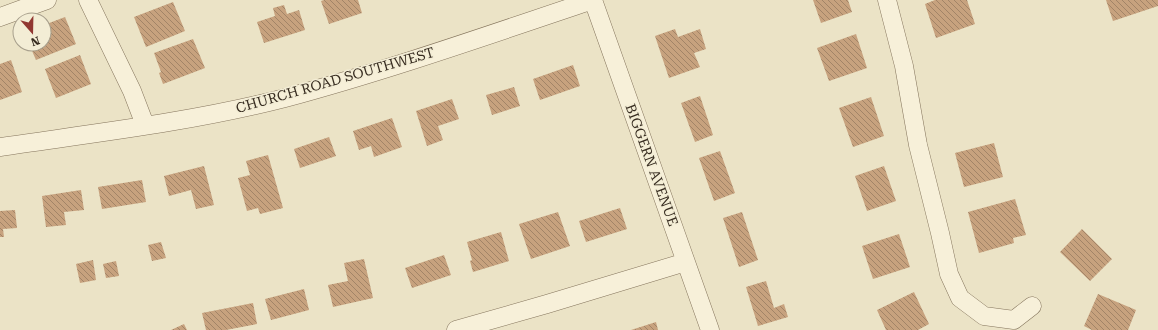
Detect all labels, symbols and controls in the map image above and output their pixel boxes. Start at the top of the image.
north arrow [12,12,52,52]
text: N [29,33,41,49]
street label: CHURCH ROAD SOUTHWEST [234,44,436,116]
street label: BIGGERN AVENUE [622,102,682,228]

